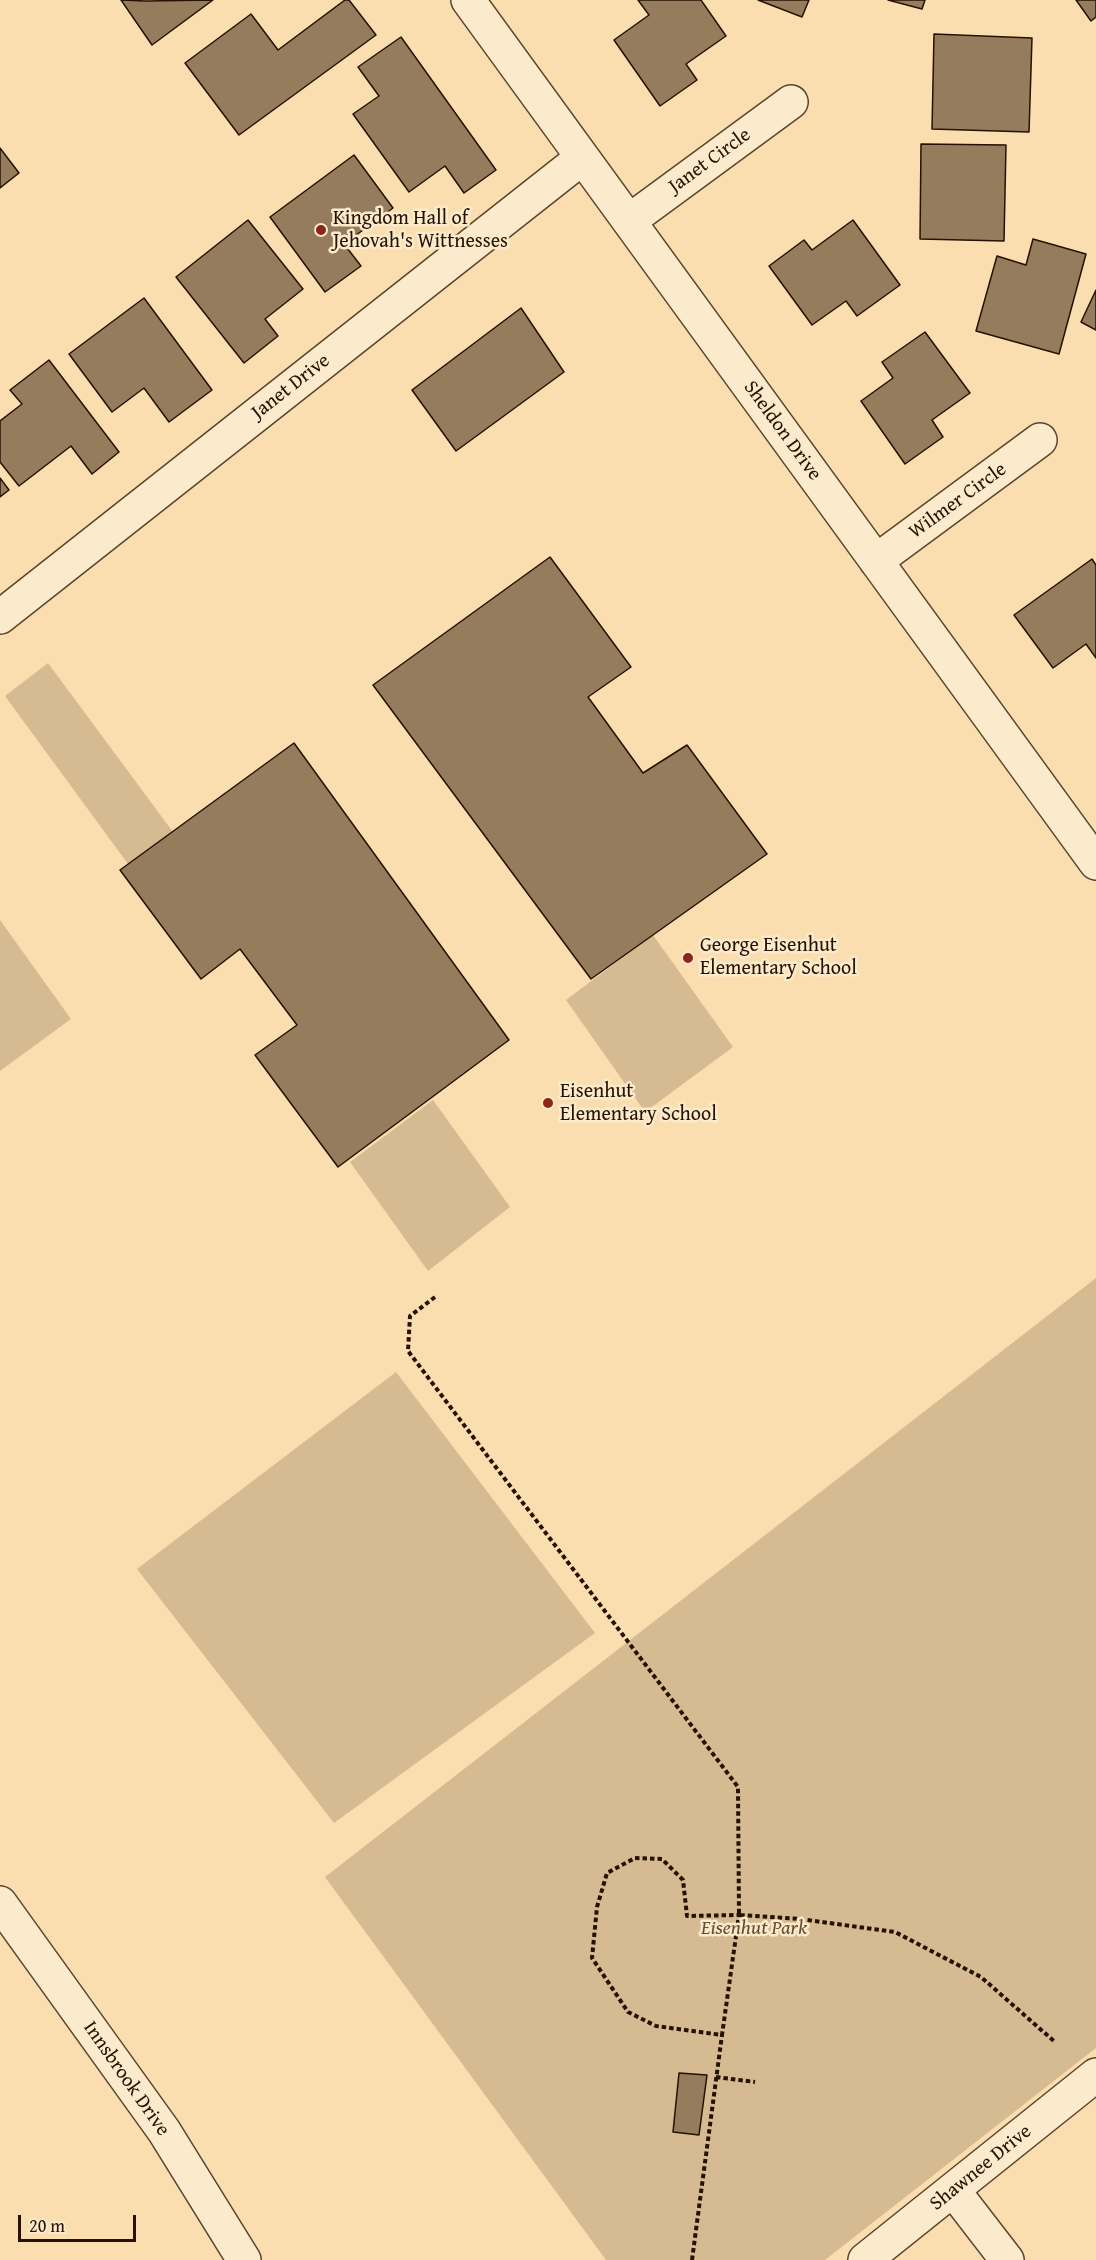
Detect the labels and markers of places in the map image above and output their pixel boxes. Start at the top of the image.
place label: Kingdom Hall of Jehovah's Wittnesses [333,207,508,254]
marker: Kingdom Hall of Jehovah's Wittnesses [314,223,328,237]
place label: George Eisenhut Elementary School [700,934,857,981]
marker: George Eisenhut Elementary School [681,951,695,965]
place label: Eisenhut Elementary School [560,1080,717,1127]
marker: Eisenhut Elementary School [541,1096,555,1110]

